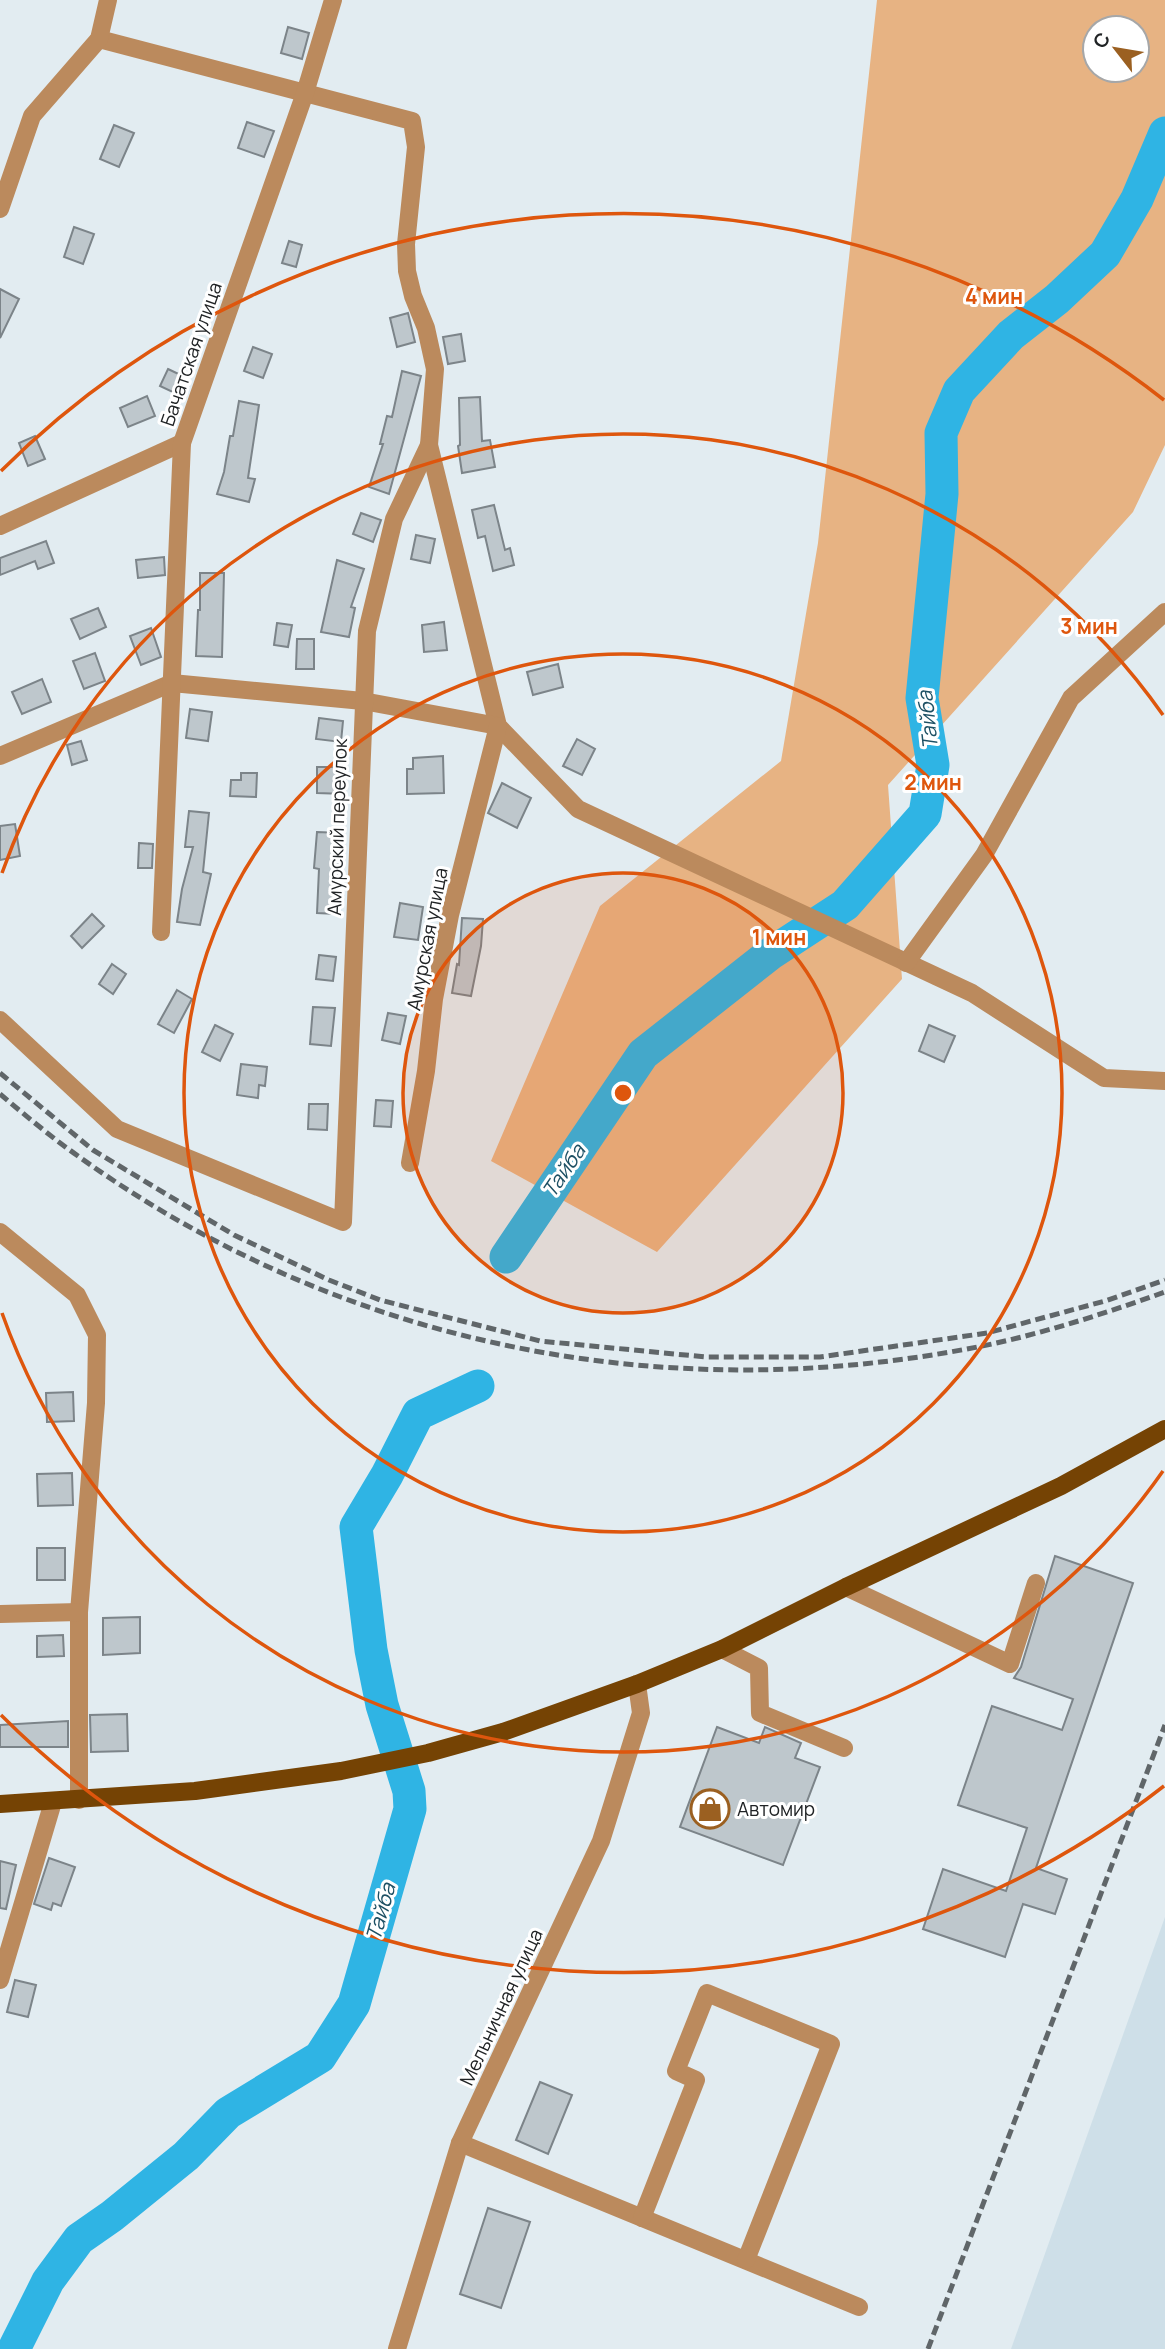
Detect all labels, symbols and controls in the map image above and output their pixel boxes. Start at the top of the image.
north arrow [1081,14,1151,84]
text: С [1087,28,1116,53]
street label: Бачатская улица [154,278,228,430]
text: 4 мин [965,282,1023,310]
text: 3 мин [1060,612,1118,640]
water label: Тайба [910,688,944,751]
street label: Амурский переулок [321,737,353,916]
text: 2 мин [904,768,962,796]
street label: Амурская улица [400,865,454,1013]
text: 1 мин [752,923,806,951]
centre of rings [611,1081,635,1105]
water label: Тайба [535,1137,592,1203]
shop icon: Автомир [689,1788,731,1830]
place label: Автомир [737,1796,815,1822]
water label: Тайба [359,1878,402,1944]
street label: Мельничная улица [453,1924,549,2090]

